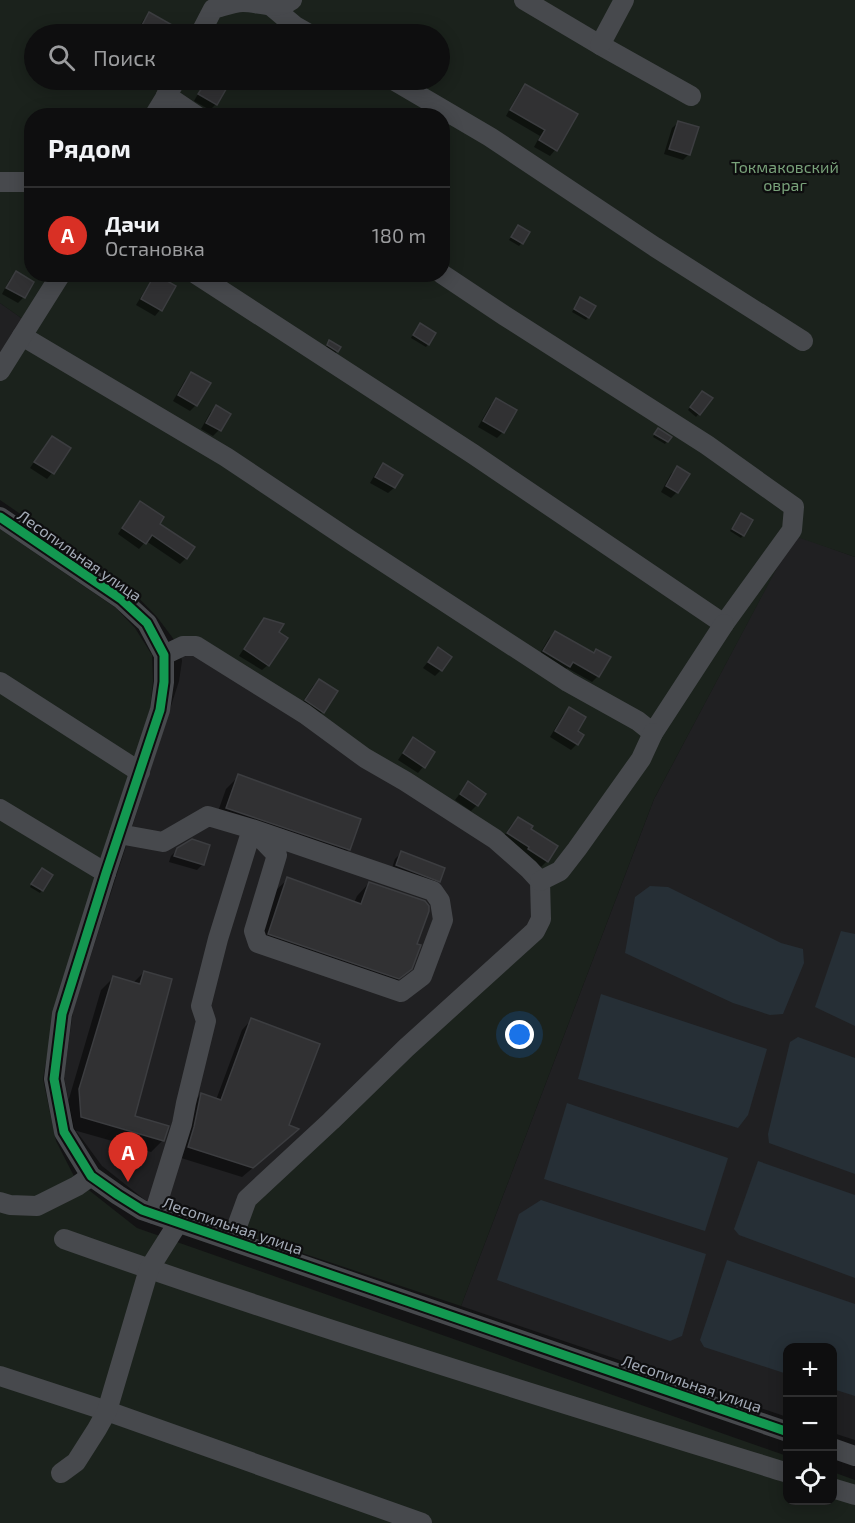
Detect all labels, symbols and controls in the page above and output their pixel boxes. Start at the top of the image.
search box [24,24,450,90]
icon: search [45,41,78,74]
text: Поиск [93,44,156,70]
text: Рядом [48,132,131,163]
park label: Токмаковский овраг [731,157,839,194]
text: Дачи [105,210,160,236]
text: A [61,223,74,247]
text: 180 m [372,223,426,247]
text: Остановка [105,236,205,260]
street label: Лесопильная улица [14,505,146,606]
your location [505,1020,534,1049]
pin: A [108,1132,148,1182]
street label: Лесопильная улица [160,1192,306,1259]
map controls [783,1343,837,1505]
button: + [783,1343,837,1397]
street label: Лесопильная улица [619,1350,765,1417]
button: − [783,1397,837,1451]
button: locate [783,1451,837,1505]

